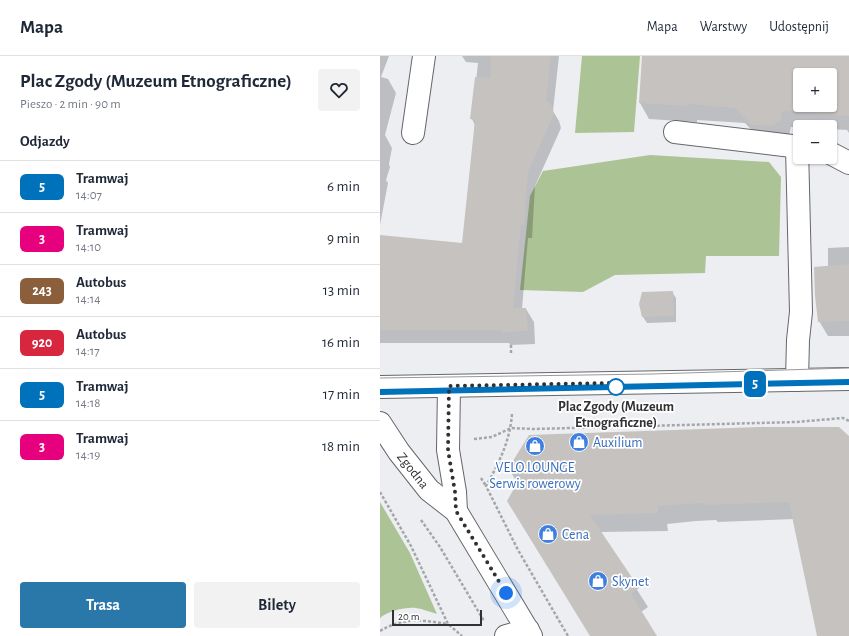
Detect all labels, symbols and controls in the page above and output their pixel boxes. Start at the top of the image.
text: Mapa [20,18,63,37]
text: Mapa [647,20,678,34]
text: Warstwy [700,20,747,34]
text: Udostępnij [769,20,829,34]
map controls [793,68,837,164]
button: + [793,68,837,112]
button: heart [318,69,360,111]
text: Plac Zgody (Muzeum Etnograficzne) [20,72,292,91]
text: Pieszo · 2 min · 90 m [20,98,121,111]
button: − [793,120,837,164]
text: Odjazdy [20,134,70,149]
text: Tramwaj [76,171,129,186]
text: 6 min [327,179,360,194]
text: 5 [39,180,45,194]
text: 14:07 [76,189,102,202]
text: Tramwaj [76,223,129,238]
text: 9 min [327,231,360,246]
text: 3 [39,232,45,246]
text: 14:10 [76,241,101,254]
text: Autobus [76,275,126,290]
text: 13 min [323,283,360,298]
text: 243 [32,284,52,298]
text: 14:14 [76,293,100,306]
text: Autobus [76,327,126,342]
text: 16 min [322,335,360,350]
text: 920 [32,336,52,350]
text: 14:17 [76,345,100,358]
line badge: 5 [742,371,768,397]
text: 5 [752,377,758,391]
marker: Plac Zgody (Muzeum Etnograficzne) [607,378,625,396]
text: Tramwaj [76,379,129,394]
text: 17 min [323,387,360,402]
text: 5 [39,388,45,402]
text: 14:18 [76,397,100,410]
place label: Plac Zgody (Muzeum Etnograficzne) [558,400,674,430]
text: Tramwaj [76,431,129,446]
shop icon: Auxilium [568,431,590,453]
shop icon: VELO.LOUNGE Serwis rowerowy [524,435,546,457]
place label: Auxilium [593,436,642,450]
text: 18 min [322,439,360,454]
text: 3 [39,440,45,454]
text: 14:19 [76,449,100,462]
street label: Zgodna [394,450,431,492]
place label: VELO.LOUNGE Serwis rowerowy [489,461,581,491]
shop icon: Cena [537,523,559,545]
place label: Cena [562,528,590,542]
shop icon: Skynet [587,570,609,592]
place label: Skynet [612,575,650,589]
button: Trasa [20,582,186,628]
button: Bilety [194,582,360,628]
your location [496,583,516,603]
scale bar [392,608,482,627]
text: 20 m [398,611,419,622]

